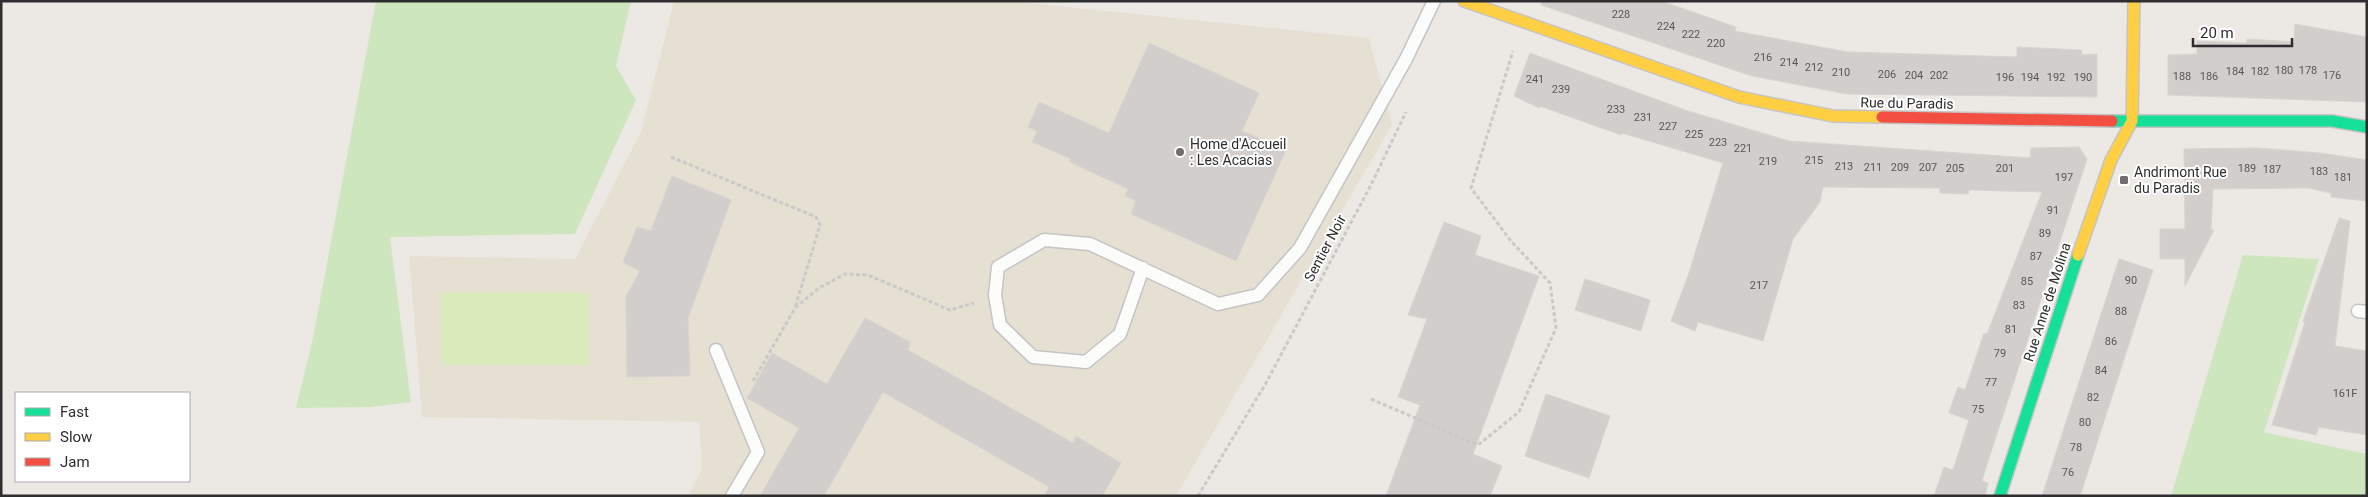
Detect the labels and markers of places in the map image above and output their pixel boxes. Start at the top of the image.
place label: Home d'Accueil : Les Acacias [1190,136,1286,168]
marker: Home d'Accueil : Les Acacias [1174,146,1186,158]
place label: Andrimont Rue du Paradis [2134,164,2227,196]
marker: Andrimont Rue du Paradis [2118,174,2130,186]

